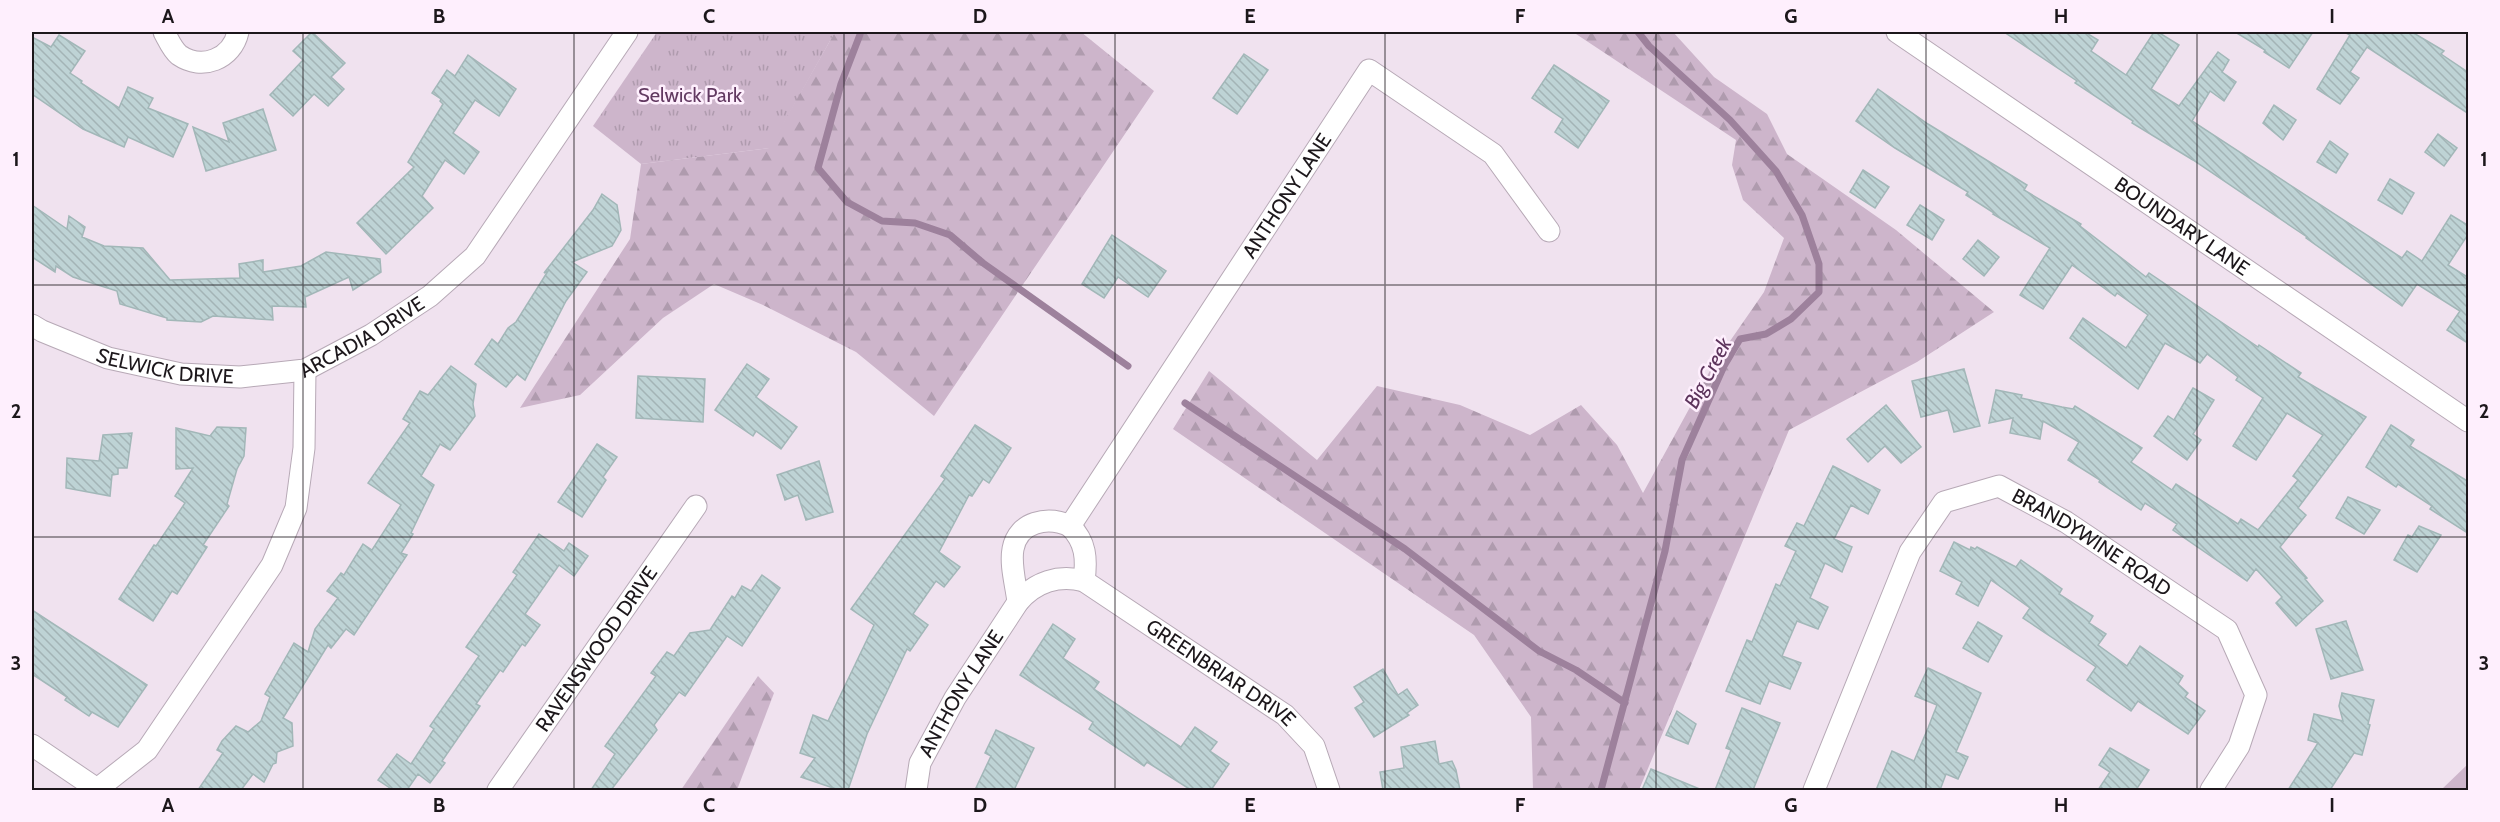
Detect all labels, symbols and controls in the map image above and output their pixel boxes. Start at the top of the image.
text: A [162,4,175,28]
text: B [433,4,445,28]
text: C [703,4,715,28]
text: D [973,4,987,28]
text: E [1244,4,1256,28]
text: F [1515,4,1526,28]
text: G [1784,4,1798,28]
text: H [2054,4,2068,28]
text: I [2329,4,2335,28]
park label: Selwick Park [638,83,742,107]
street label: ANTHONY LANE [1237,129,1336,262]
text: 1 [12,147,20,171]
text: 1 [2480,147,2488,171]
street label: BOUNDARY LANE [2110,172,2254,281]
street label: ARCADIA DRIVE [295,291,429,383]
water label: Big Creek [1679,332,1737,412]
street label: SELWICK DRIVE [93,343,234,389]
text: 2 [11,399,21,423]
text: 2 [2479,399,2489,423]
street label: BRANDYWINE ROAD [2008,483,2176,601]
street label: RAVENSWOOD DRIVE [530,562,662,736]
street label: GREENBRIAR DRIVE [1142,614,1301,731]
street label: ANTHONY LANE [914,625,1008,761]
text: 3 [11,651,21,675]
text: 3 [2479,651,2489,675]
text: A [162,793,175,817]
text: B [433,793,445,817]
text: C [703,793,715,817]
text: D [973,793,987,817]
text: E [1244,793,1256,817]
text: F [1515,793,1526,817]
text: G [1784,793,1798,817]
text: H [2054,793,2068,817]
text: I [2329,793,2335,817]

